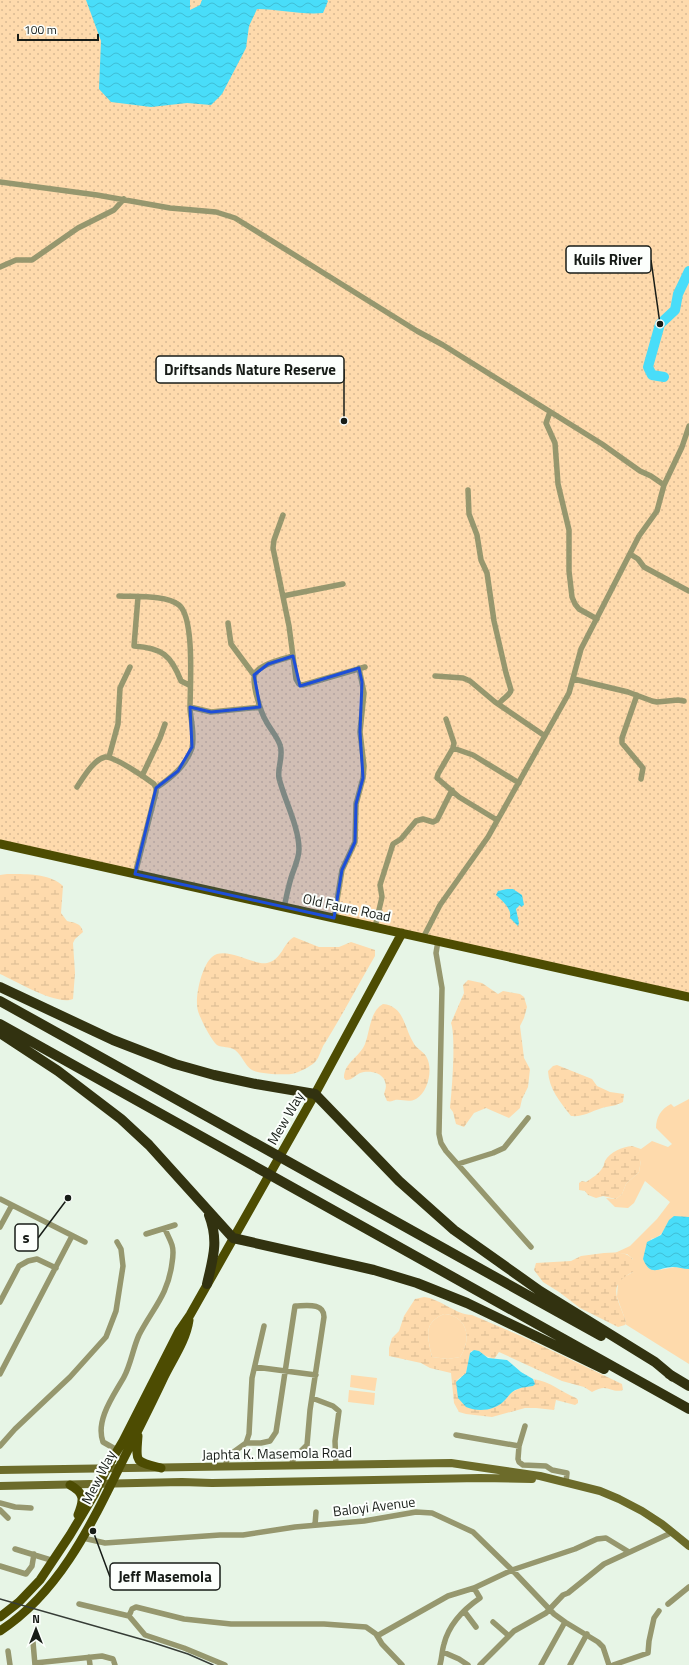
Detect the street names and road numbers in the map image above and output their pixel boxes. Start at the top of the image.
street label: Old Faure Road [301,887,393,927]
street label: Mew Way [261,1087,309,1149]
street label: Japhta K. Masemola Road [202,1441,352,1465]
street label: Mew Way [75,1446,121,1508]
street label: Baloyi Avenue [332,1491,416,1521]

